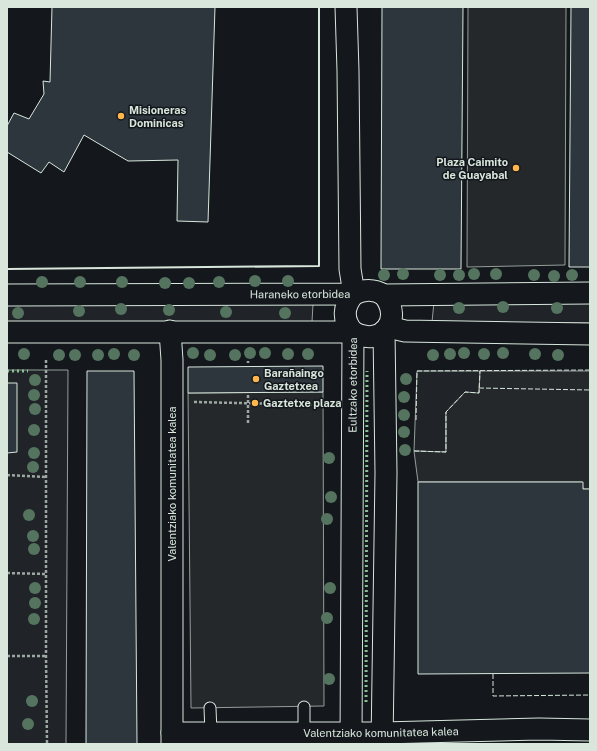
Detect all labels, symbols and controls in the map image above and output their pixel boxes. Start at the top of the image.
place label: Misioneras Dominicas [129,104,187,129]
marker: Misioneras Dominicas [116,111,126,121]
place label: Plaza Caimito de Guayabal [436,156,508,181]
marker: Plaza Caimito de Guayabal [511,163,521,173]
street label: Haraneko etorbidea [250,288,350,300]
street label: Eultzako etorbidea [347,337,359,433]
place label: Barañaingo Gaztetxea [264,367,324,392]
marker: Barañaingo Gaztetxea [251,374,261,384]
place label: Gaztetxe plaza [263,397,342,409]
marker: Gaztetxe plaza [250,398,260,408]
street label: Valentziako komunitatea kalea [166,406,178,562]
street label: Valentziako komunitatea kalea [303,725,459,739]

